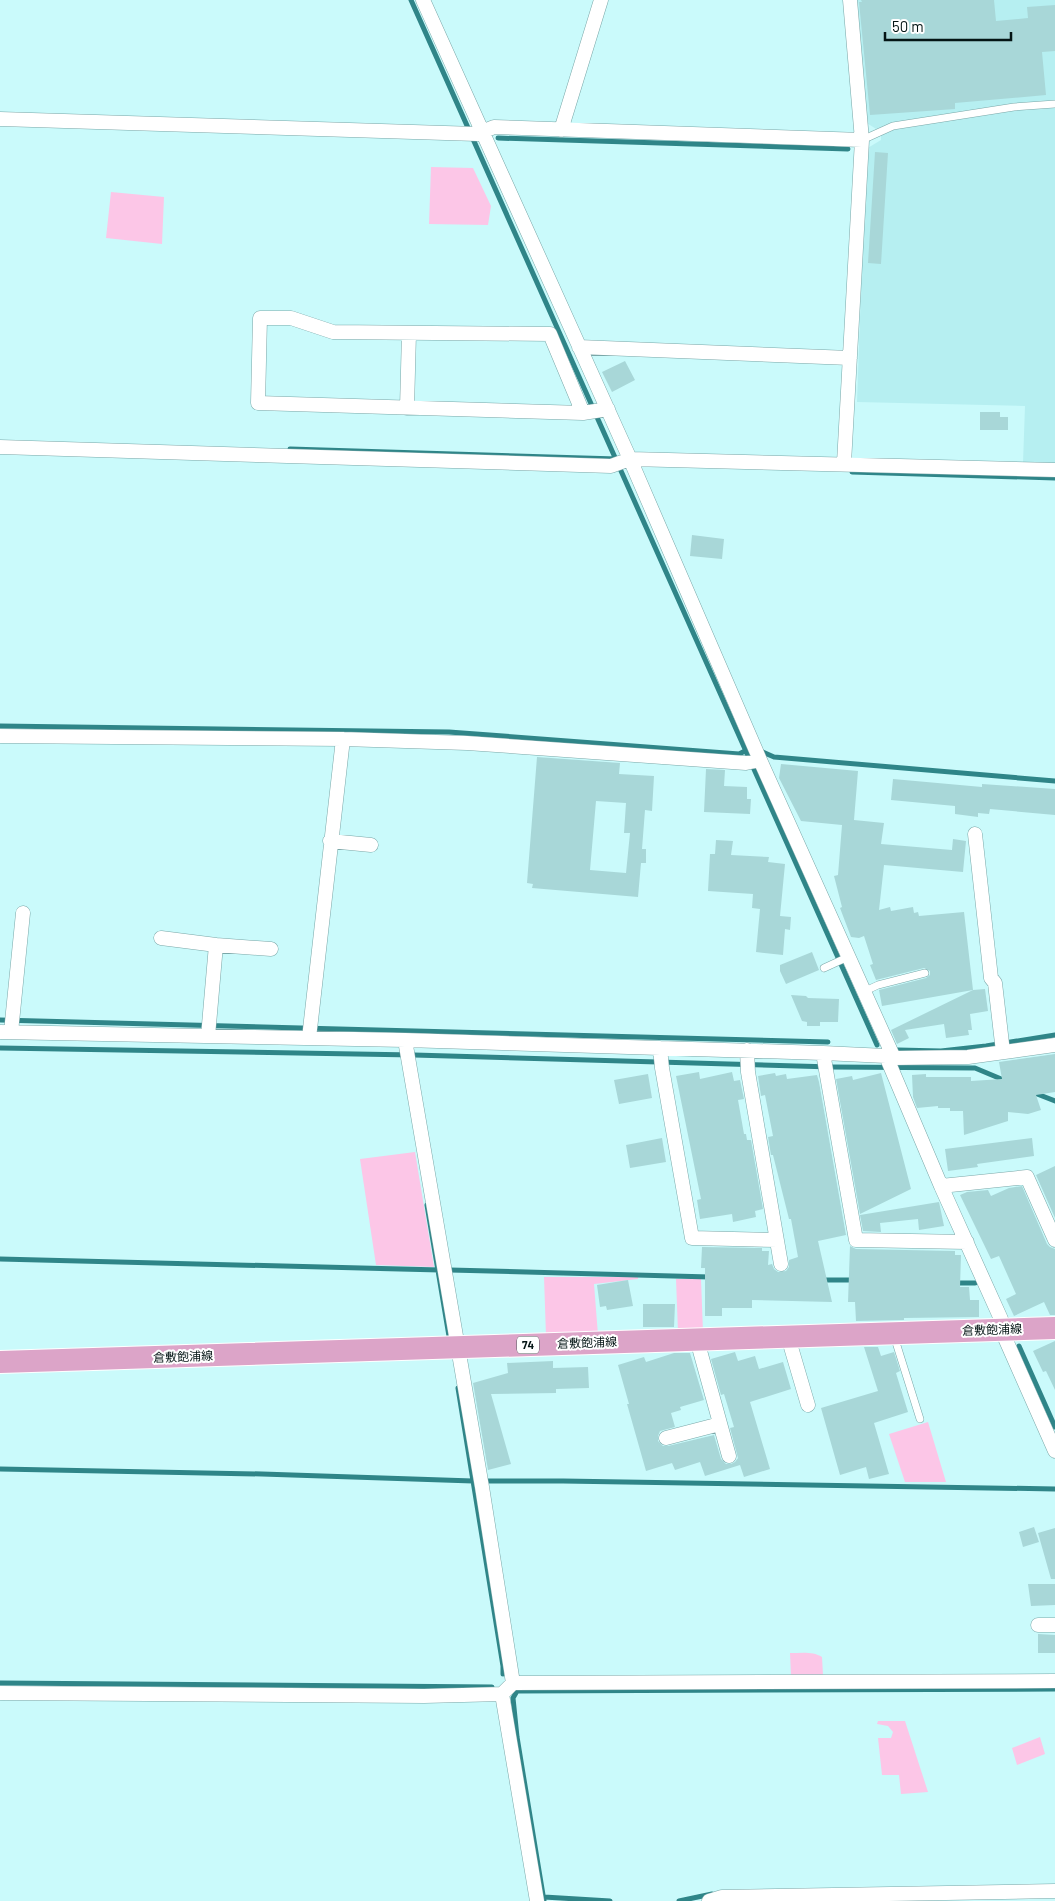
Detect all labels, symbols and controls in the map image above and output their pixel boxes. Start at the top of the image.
scale bar [885,10,1011,42]
text: 50 m [892,17,924,35]
street label: 倉敷飽浦線 [962,1321,1022,1337]
street label: 倉敷飽浦線 [557,1334,617,1350]
road number: 74 [517,1336,539,1354]
street label: 倉敷飽浦線 [153,1348,213,1364]

